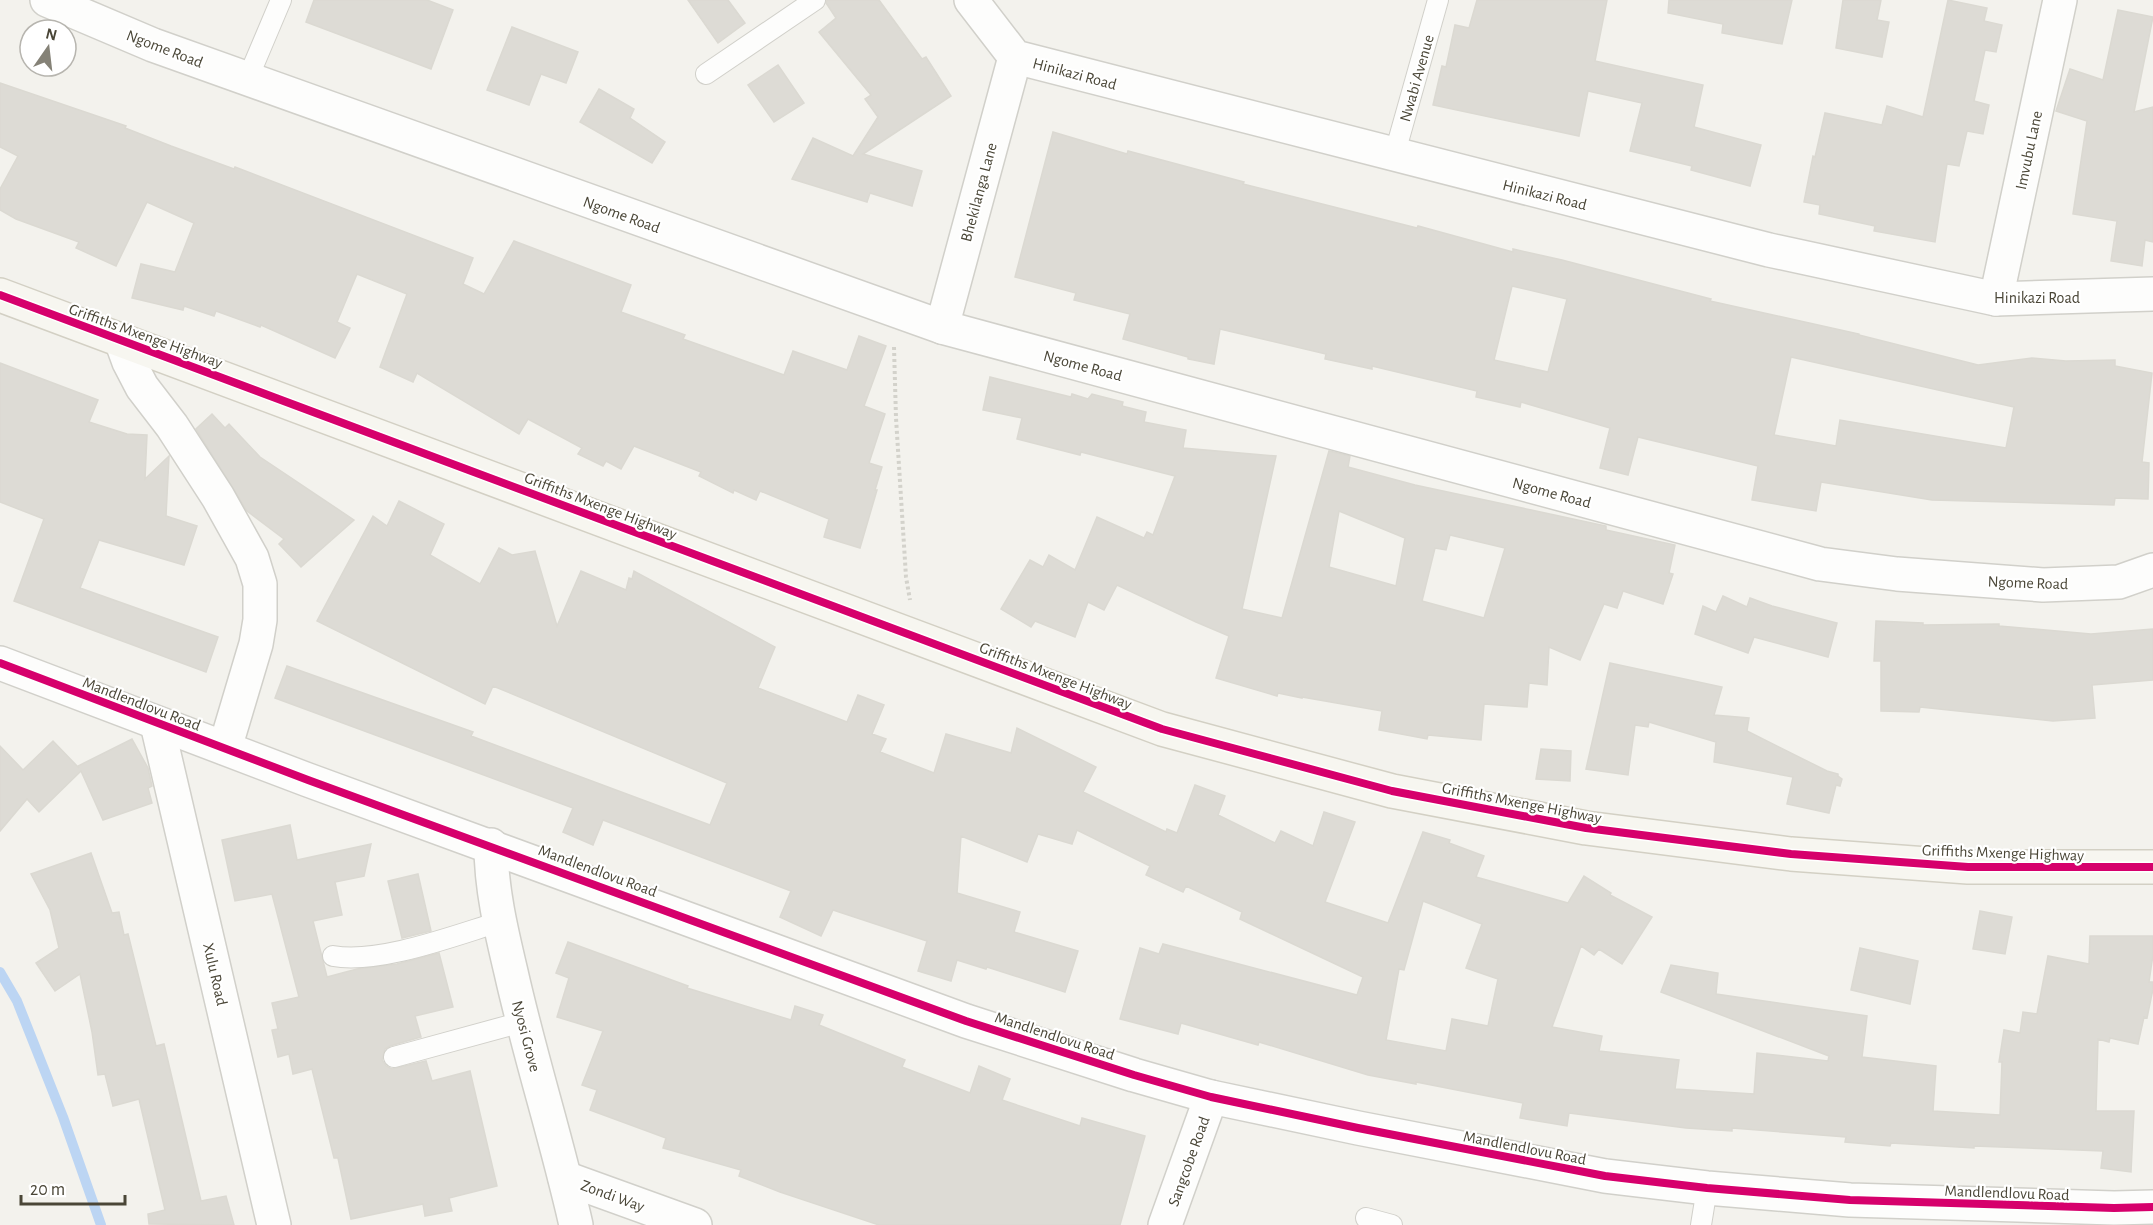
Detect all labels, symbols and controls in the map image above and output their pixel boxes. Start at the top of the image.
north arrow [18,18,78,78]
text: N [44,25,59,44]
street label: Ngome Road [124,27,205,71]
street label: Nwabi Avenue [1397,33,1437,124]
street label: Hinikazi Road [1031,55,1118,93]
street label: Imvubu Lane [2013,109,2045,191]
street label: Bhekilanga Lane [958,141,1000,244]
street label: Hinikazi Road [1501,177,1589,213]
street label: Ngome Road [581,194,662,236]
street label: Hinikazi Road [1994,290,2080,306]
street label: Griffiths Mxenge Highway [66,301,225,372]
street label: Ngome Road [1042,348,1124,384]
street label: Griffiths Mxenge Highway [522,469,679,543]
street label: Ngome Road [1511,475,1593,511]
street label: Ngome Road [1987,574,2069,592]
street label: Griffiths Mxenge Highway [977,639,1134,713]
street label: Mandlendlovu Road [80,674,203,734]
street label: Griffiths Mxenge Highway [1441,780,1603,827]
street label: Mandlendlovu Road [536,842,659,900]
street label: Griffiths Mxenge Highway [1922,842,2084,865]
street label: Xulu Road [200,941,230,1007]
street label: Nyosi Grove [508,999,543,1074]
street label: Mandlendlovu Road [993,1009,1117,1063]
street label: Sangcobe Road [1165,1114,1213,1209]
street label: Mandlendlovu Road [1462,1128,1588,1168]
scale bar [21,1168,124,1206]
street label: Zondi Way [578,1177,647,1216]
text: 20 m [30,1181,65,1199]
street label: Mandlendlovu Road [1944,1183,2070,1203]

